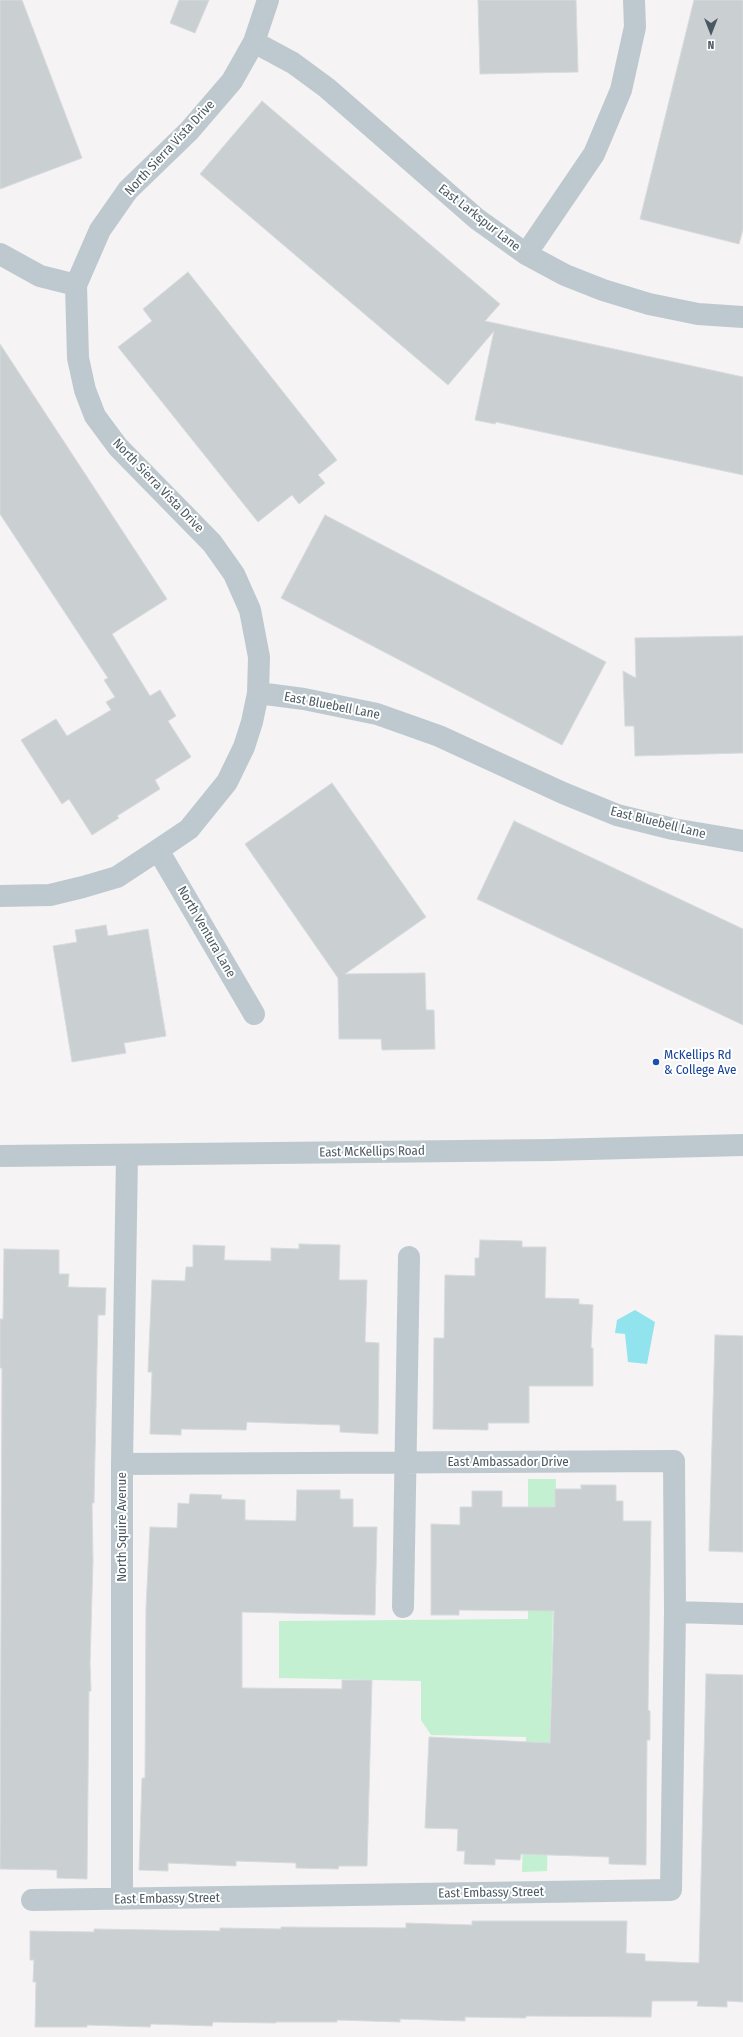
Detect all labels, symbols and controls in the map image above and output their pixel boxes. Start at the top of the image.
north arrow [691,12,731,52]
text: N [708,38,714,51]
street label: North Sierra Vista Drive [122,97,218,199]
street label: East Larkspur Lane [435,181,523,255]
street label: North Sierra Vista Drive [109,436,207,536]
street label: East Bluebell Lane [283,689,381,723]
street label: East Bluebell Lane [609,804,707,842]
street label: North Ventura Lane [174,884,238,980]
place label: McKellips Rd & College Ave [664,1047,736,1078]
marker: McKellips Rd & College Ave [651,1057,661,1067]
street label: East McKellips Road [319,1143,425,1161]
street label: East Ambassador Drive [447,1454,569,1470]
street label: North Squire Avenue [114,1472,130,1582]
street label: East Embassy Street [438,1884,544,1902]
street label: East Embassy Street [114,1890,220,1908]

